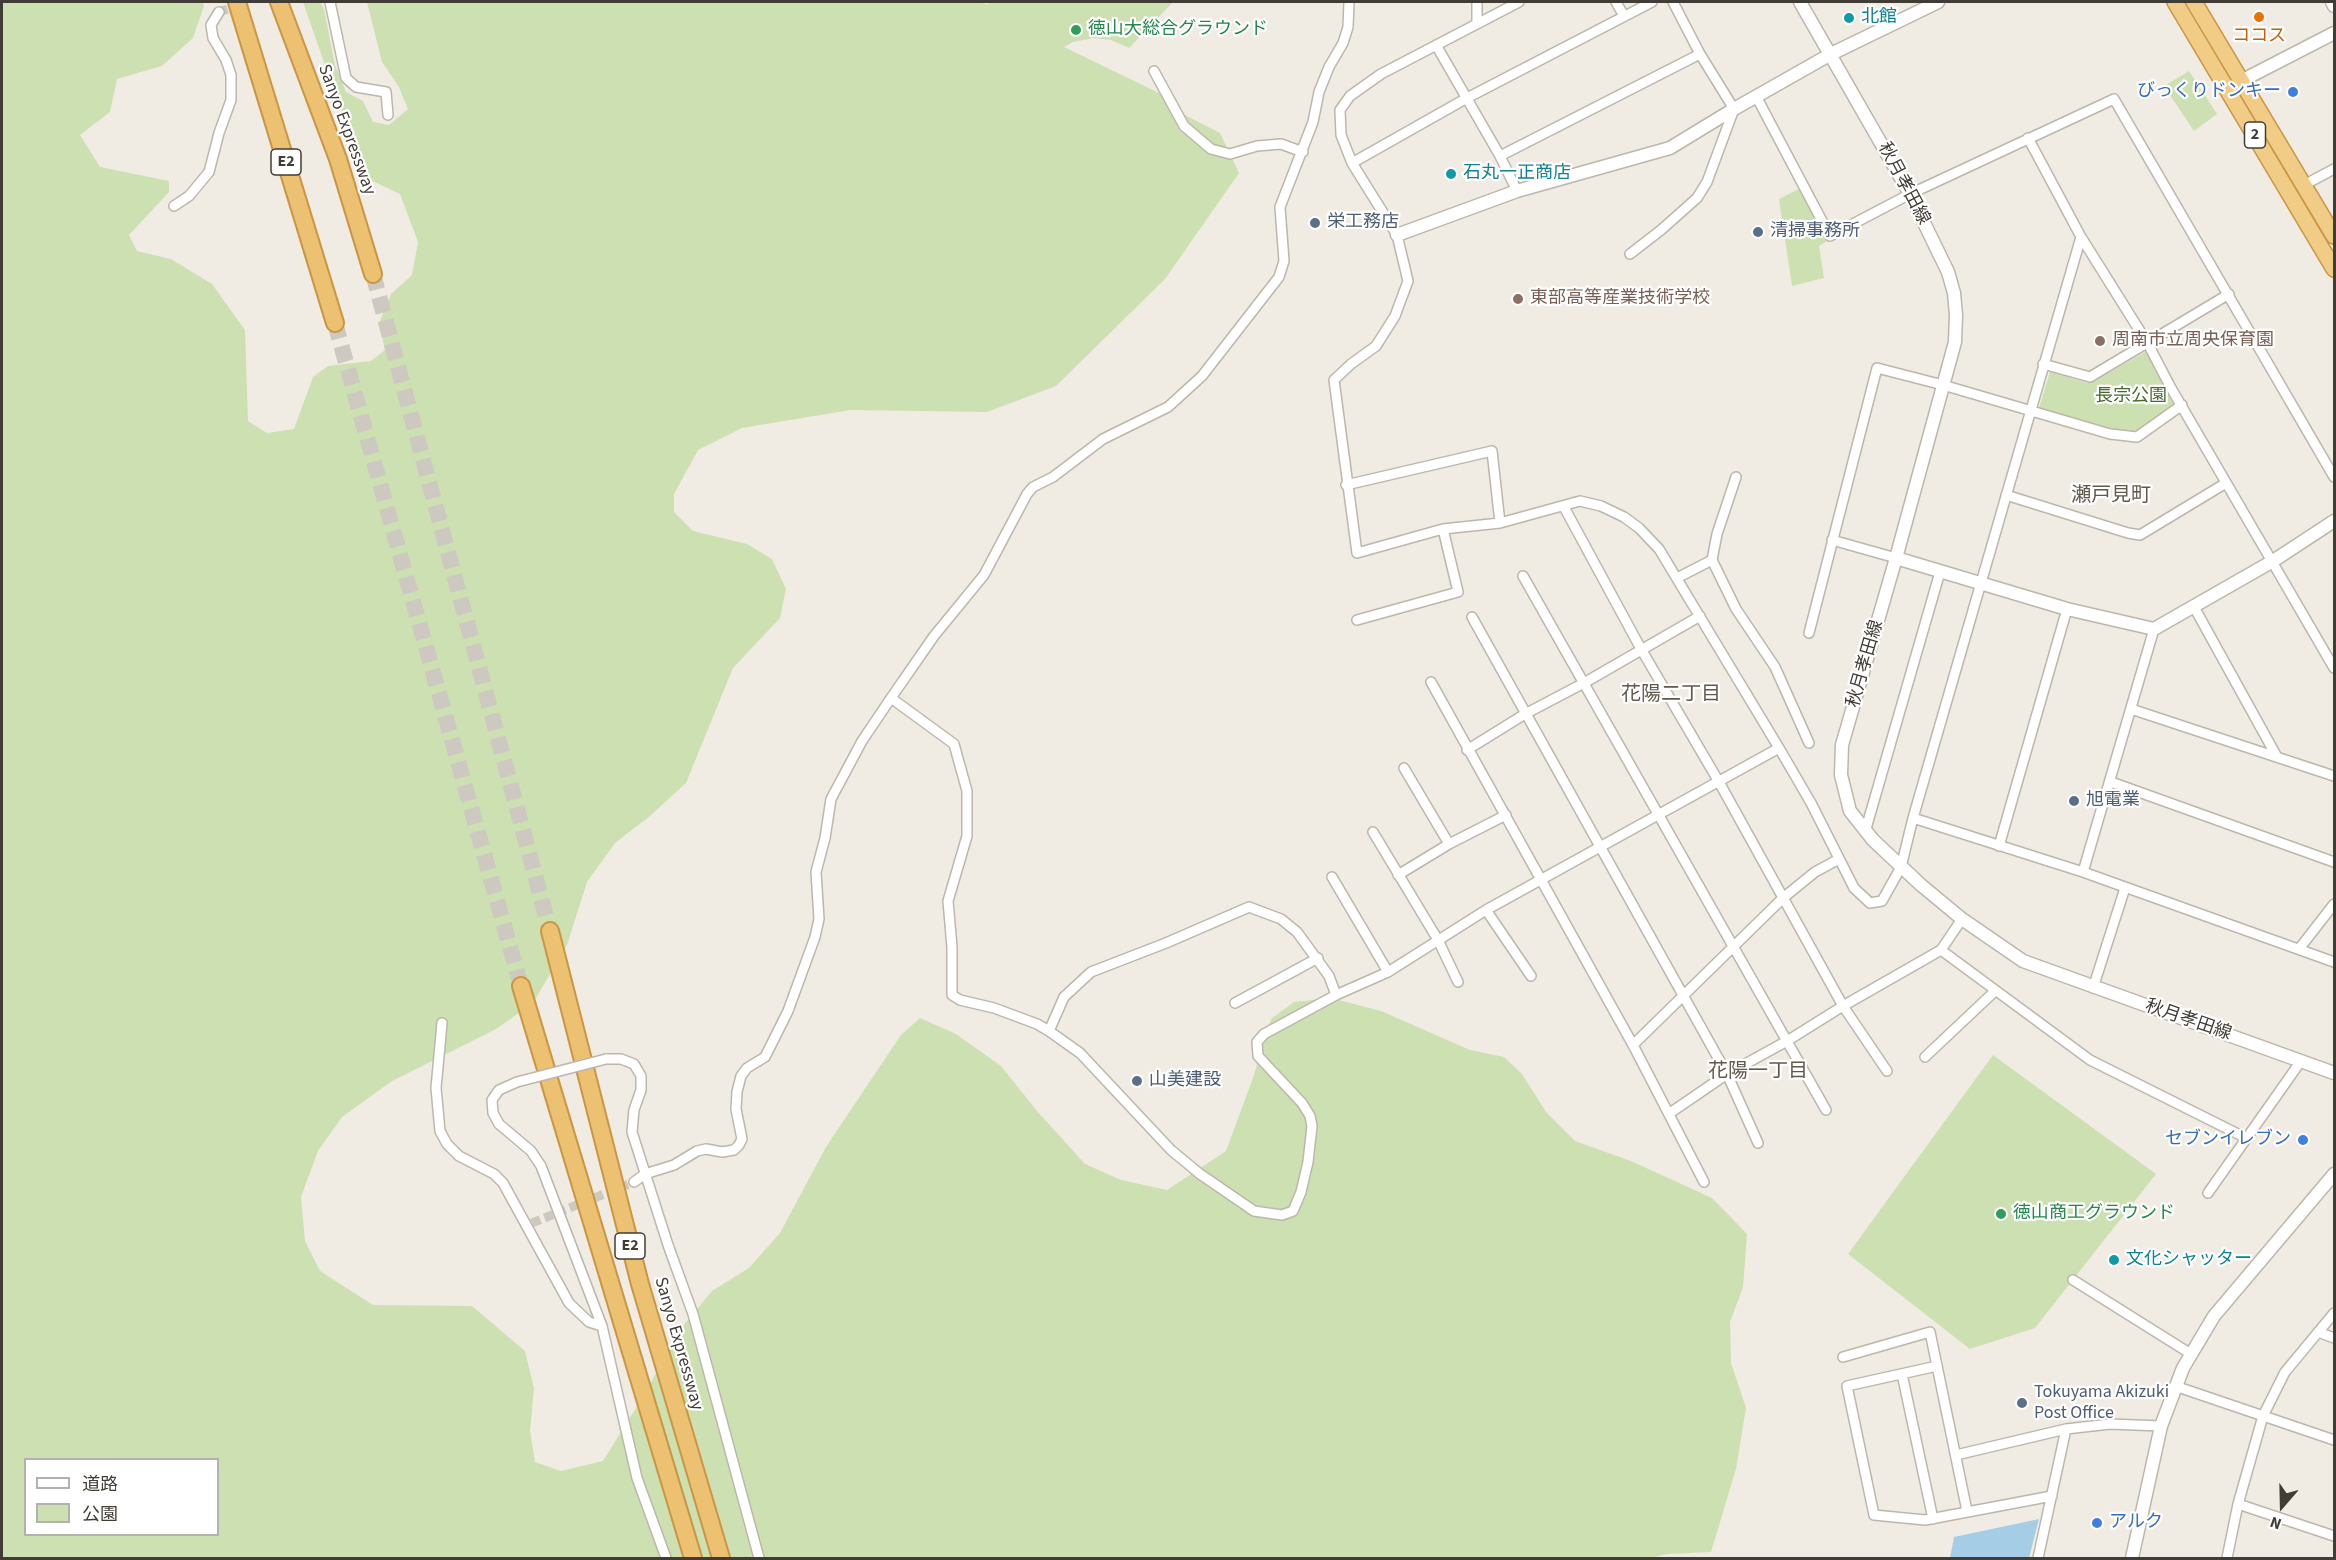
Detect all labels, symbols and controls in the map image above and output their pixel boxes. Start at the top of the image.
place label: 北館 [1861,7,1897,29]
marker: ココス [2252,10,2266,24]
marker: 北館 [1842,11,1856,25]
place label: 徳山大総合グラウンド [1088,19,1268,41]
marker: 徳山大総合グラウンド [1069,23,1083,37]
place label: ココス [2232,26,2286,48]
street label: Sanyo Expressway [312,62,380,198]
place label: びっくりドンキー [2137,81,2281,103]
marker: びっくりドンキー [2286,85,2300,99]
road number: 2 [2244,122,2266,148]
street label: 秋月孝田線 [1872,139,1934,229]
road number: E2 [271,149,301,175]
place label: 石丸一正商店 [1463,163,1571,185]
marker: 石丸一正商店 [1444,167,1458,181]
place label: 栄工務店 [1327,212,1399,234]
marker: 栄工務店 [1308,216,1322,230]
place label: 清掃事務所 [1770,221,1860,243]
marker: 清掃事務所 [1751,225,1765,239]
place label: 東部高等産業技術学校 [1530,288,1710,310]
marker: 東部高等産業技術学校 [1511,292,1525,306]
place label: 周南市立周央保育園 [2112,330,2274,352]
marker: 周南市立周央保育園 [2093,334,2107,348]
park label: 長宗公園 [2095,386,2167,408]
district label: 瀬戸見町 [2071,485,2151,509]
street label: 秋月孝田線 [1843,618,1889,710]
district label: 花陽二丁目 [1621,684,1721,708]
place label: 旭電業 [2086,790,2140,812]
marker: 旭電業 [2067,794,2081,808]
street label: 秋月孝田線 [2142,996,2234,1046]
district label: 花陽一丁目 [1708,1061,1808,1085]
place label: 山美建設 [1149,1070,1221,1092]
marker: 山美建設 [1130,1074,1144,1088]
place label: セブンイレブン [2165,1129,2291,1151]
marker: セブンイレブン [2296,1133,2310,1147]
place label: 徳山商工グラウンド [2013,1203,2175,1225]
marker: 徳山商工グラウンド [1994,1207,2008,1221]
road number: E2 [615,1233,645,1259]
place label: 文化シャッター [2126,1249,2252,1271]
marker: 文化シャッター [2107,1253,2121,1267]
street label: Sanyo Expressway [649,1275,707,1413]
place label: Tokuyama Akizuki Post Office [2034,1382,2169,1424]
marker: Tokuyama Akizuki Post Office [2015,1396,2029,1410]
legend [24,1458,219,1536]
text: 道路 [82,1472,118,1497]
north arrow [2252,1476,2312,1536]
text: 公園 [82,1502,118,1527]
text: N [2267,1511,2285,1535]
place label: アルク [2109,1512,2163,1534]
marker: アルク [2090,1516,2104,1530]

